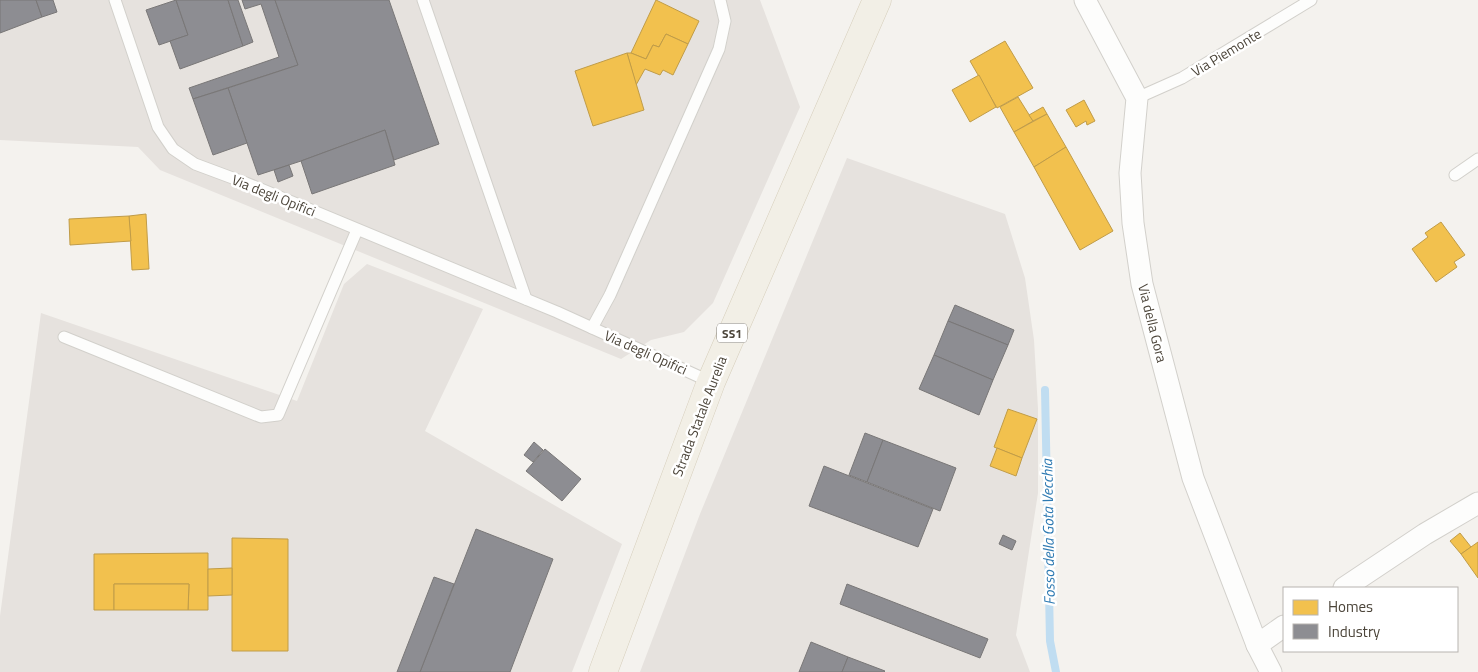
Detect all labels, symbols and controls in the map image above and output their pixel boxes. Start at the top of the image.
street label: Via Piemonte [1187,23,1265,81]
street label: Via degli Opifici [229,169,319,221]
street label: Via della Gora [1133,282,1173,364]
road number: SS1 [717,323,747,342]
street label: Via degli Opifici [601,324,691,380]
street label: Strada Statale Aurelia [666,353,732,479]
water label: Fosso della Gota Vecchia [1035,457,1061,605]
legend [1283,587,1458,652]
text: Homes [1328,595,1373,618]
text: Industry [1328,620,1380,643]

